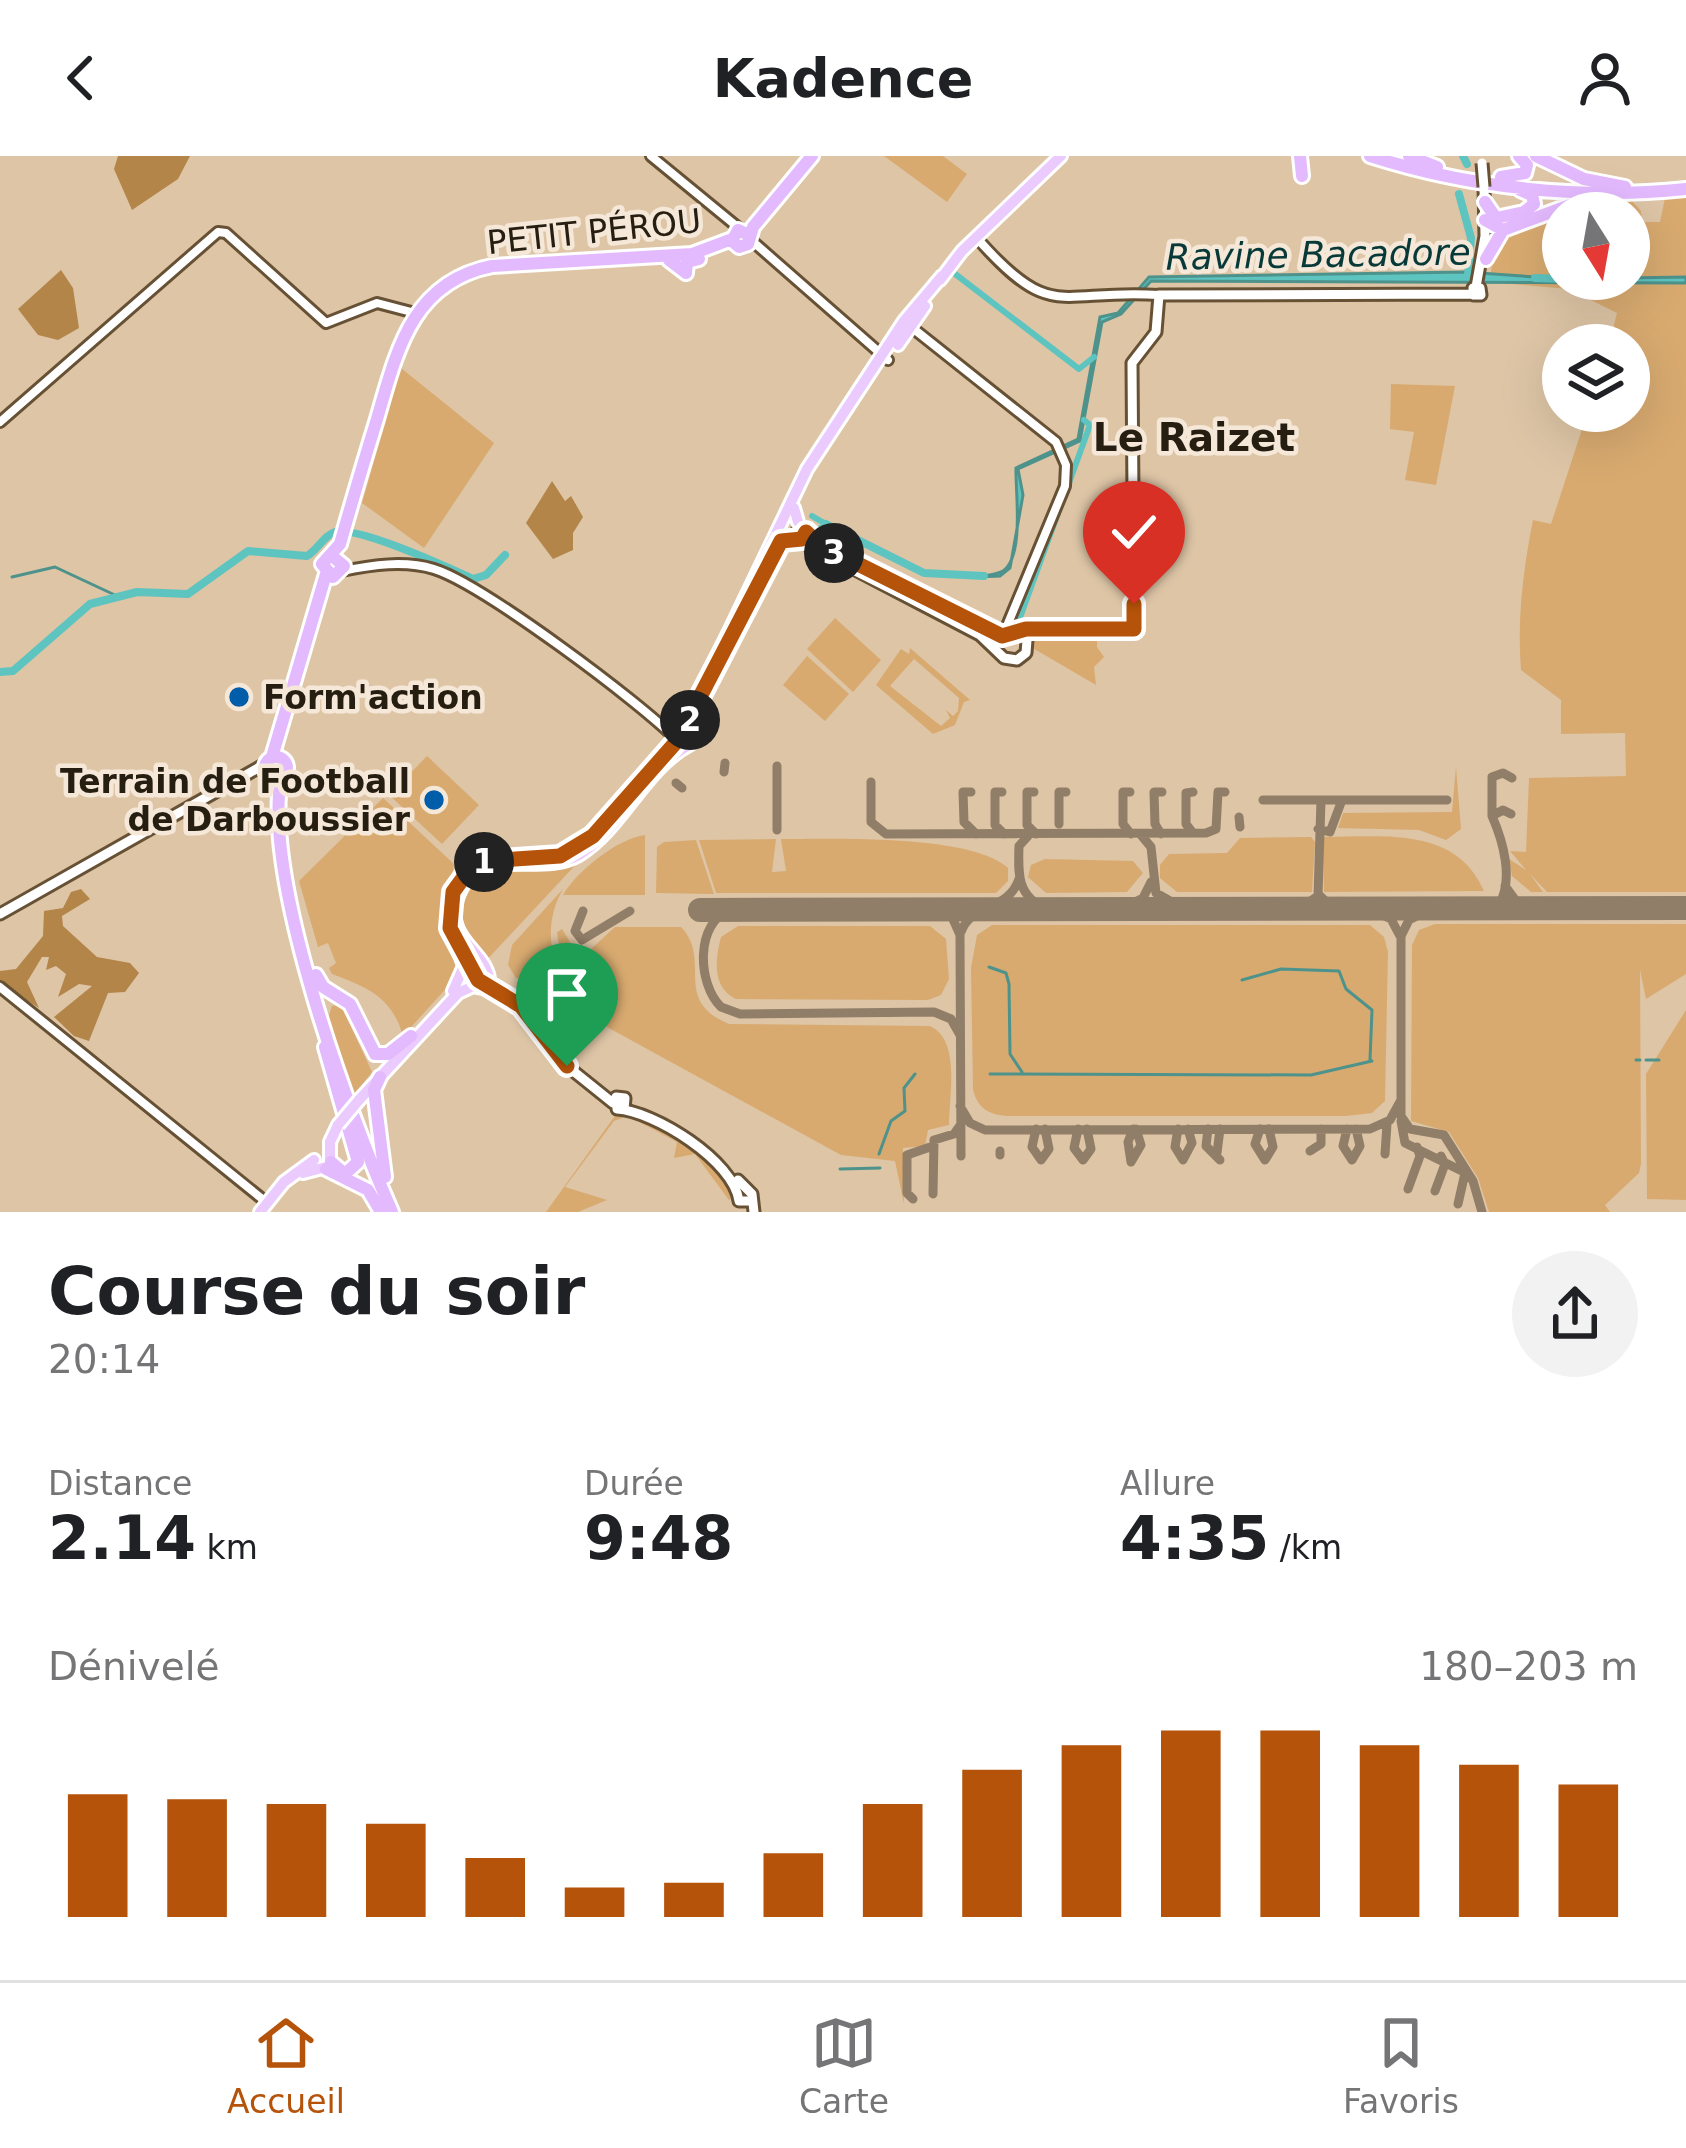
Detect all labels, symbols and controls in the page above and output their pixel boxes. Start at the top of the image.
icon: back [48,45,114,111]
icon: person [1572,45,1638,111]
text: Kadence [713,47,973,110]
north arrow [1542,192,1650,300]
map controls [1542,192,1650,432]
street label: PETIT PÉROU [485,200,703,262]
water label: Ravine Bacadore [1165,231,1471,278]
button: layers [1542,324,1650,432]
district label: Le Raizet [1093,415,1295,460]
pin [1083,481,1185,604]
icon: check [1101,499,1167,565]
pin: 3 [804,523,864,583]
text: 3 [823,533,845,572]
place label: Form'action [263,678,483,717]
marker: Form'action [226,684,252,710]
pin: 2 [660,690,720,750]
text: 2 [679,700,701,739]
place label: Terrain de Football de Darboussier [60,762,411,839]
marker: Terrain de Football de Darboussier [421,787,447,813]
pin: 1 [454,832,514,892]
text: 1 [473,842,495,881]
pin [516,943,618,1066]
icon: arrive [534,961,600,1027]
button: share [1512,1251,1638,1377]
text: Course du soir [48,1253,585,1330]
text: 20:14 [48,1337,160,1382]
text: Distance [48,1464,192,1503]
text: Durée [584,1464,684,1503]
text: Allure [1120,1464,1215,1503]
text: 2.14 [48,1503,196,1573]
text: 9:48 [584,1503,733,1573]
text: 4:35 [1120,1503,1269,1573]
text: km [196,1528,258,1567]
text: /km [1269,1528,1342,1567]
text: Dénivelé [48,1644,219,1689]
text: 180–203 m [1419,1644,1638,1689]
tab: Accueil [227,2010,345,2121]
tab: Carte [799,2010,889,2121]
tab: Favoris [1343,2010,1459,2121]

